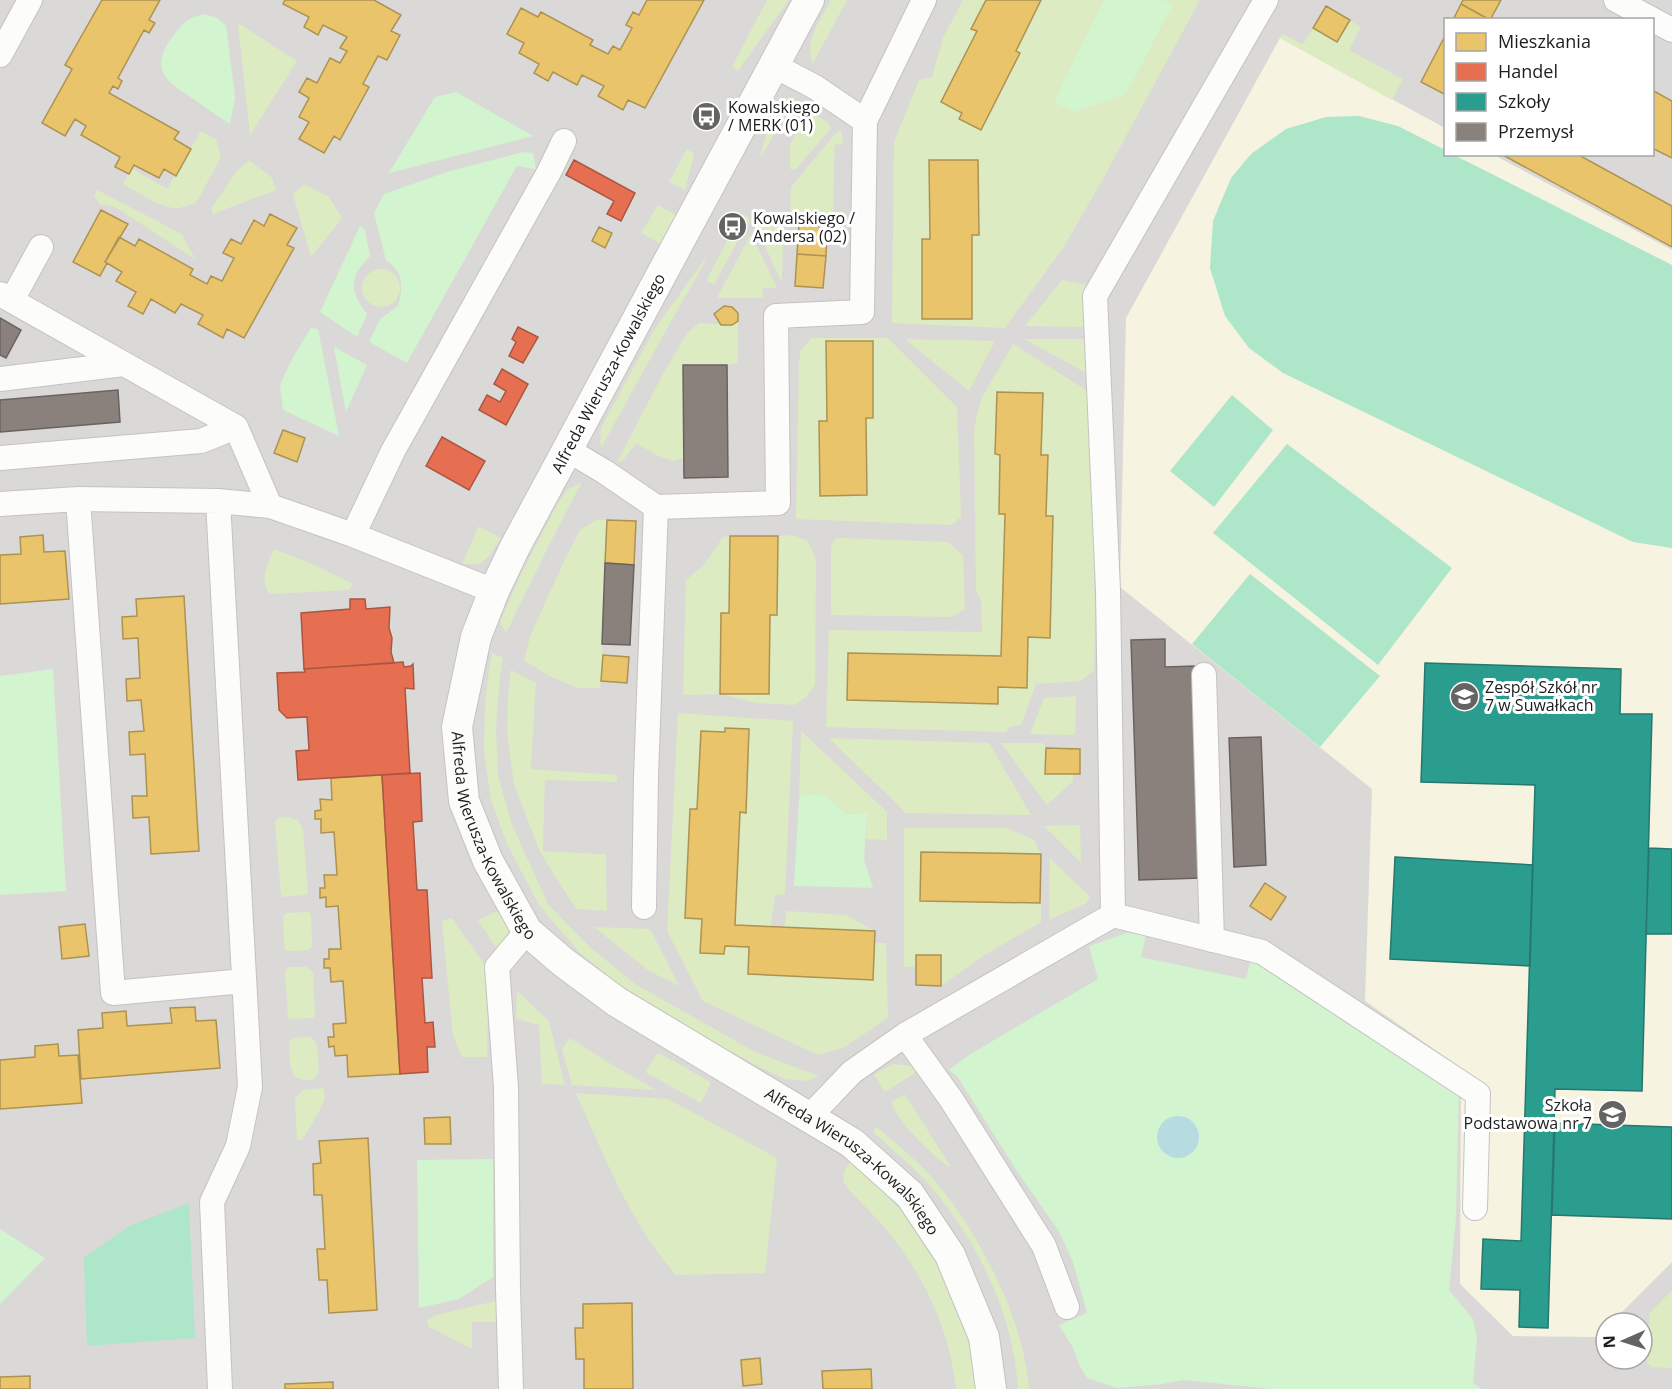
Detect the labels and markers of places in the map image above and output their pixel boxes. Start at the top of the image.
place label: Kowalskiego / MERK (01) [728,96,820,136]
bus stop icon: Kowalskiego / MERK (01) [691,100,723,132]
place label: Kowalskiego / Andersa (02) [753,207,855,247]
bus stop icon: Kowalskiego / Andersa (02) [716,211,748,243]
place label: Zespół Szkół nr 7 w Suwałkach [1485,676,1598,716]
school or university icon: Zespół Szkół nr 7 w Suwałkach [1448,680,1480,712]
place label: Szkoła Podstawowa nr 7 [1464,1094,1592,1134]
school or university icon: Szkoła Podstawowa nr 7 [1597,1098,1629,1130]

